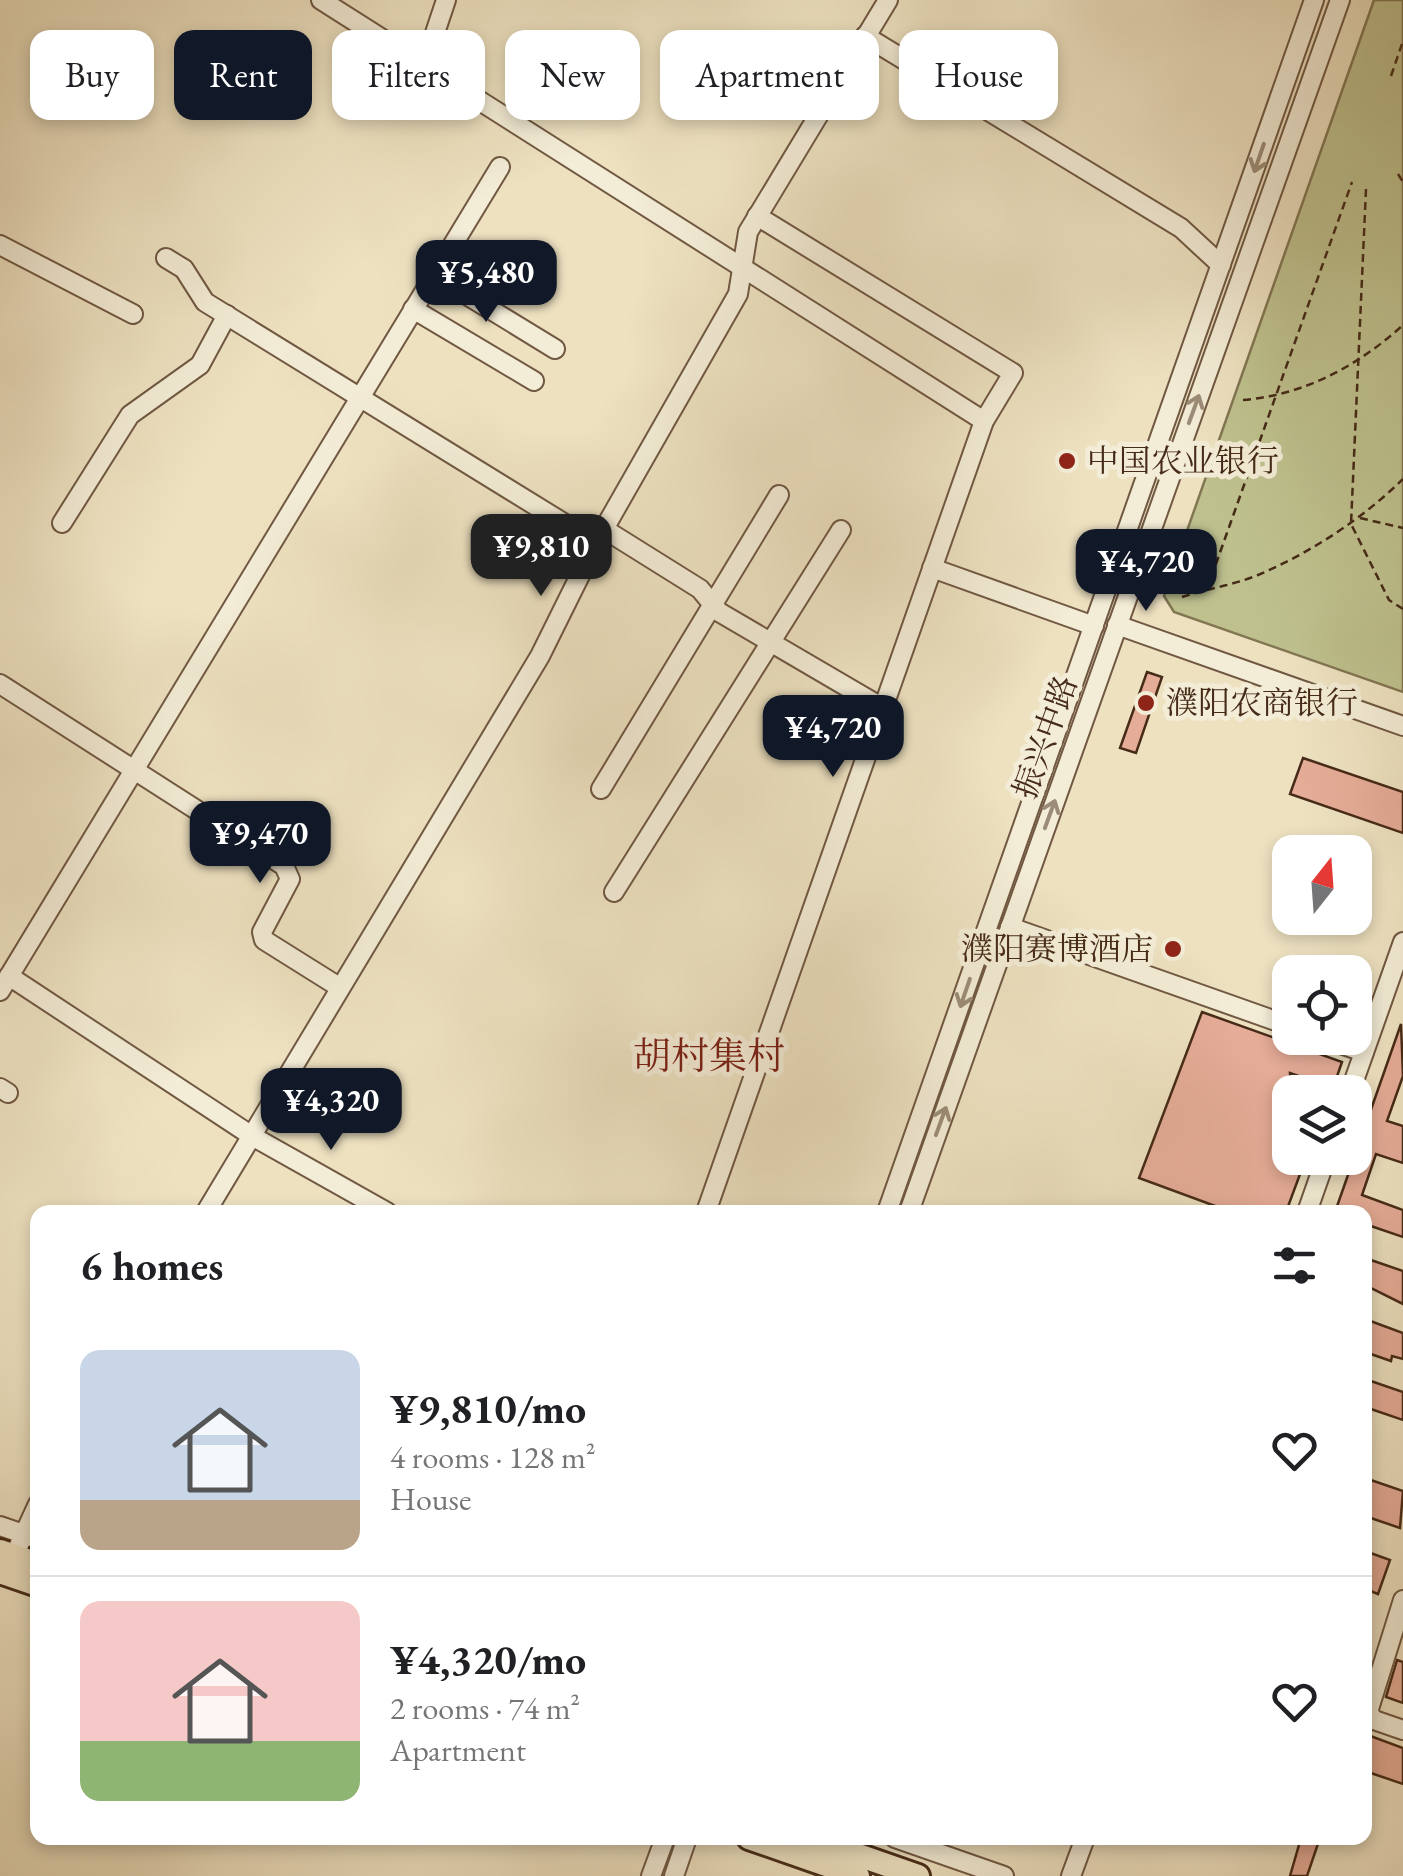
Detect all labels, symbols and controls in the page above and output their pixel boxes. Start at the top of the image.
chip: Buy [30,30,154,120]
chip: Rent [174,30,312,120]
chip: Filters [332,30,485,120]
chip: New [505,30,640,120]
chip: Apartment [660,30,879,120]
chip: House [899,30,1058,120]
one-way arrow [1249,142,1267,173]
pin: ¥5,480 [405,240,567,325]
text: ¥5,480 [438,251,534,293]
one-way arrow [1186,395,1204,426]
place label: 中国农业银行 [1087,440,1279,482]
marker: 中国农业银行 [1056,450,1078,472]
pin: ¥9,810 [460,514,622,599]
text: ¥9,810 [493,525,589,567]
pin: ¥4,720 [1065,529,1227,614]
text: ¥4,720 [1098,540,1194,582]
street label: 振兴中路 [1003,670,1087,804]
place label: 濮阳农商银行 [1166,682,1358,724]
marker: 濮阳农商银行 [1135,692,1157,714]
pin: ¥4,720 [752,695,914,780]
text: ¥4,720 [785,706,881,748]
one-way arrow [1042,800,1060,831]
pin: ¥9,470 [179,801,341,886]
text: ¥9,470 [212,812,308,854]
north arrow [1272,835,1372,935]
map controls [1272,835,1372,1175]
place label: 濮阳赛博酒店 [961,928,1153,970]
marker: 濮阳赛博酒店 [1162,938,1184,960]
button: locate [1272,955,1372,1055]
one-way arrow [954,976,972,1008]
district label: 胡村集村 [633,1031,785,1080]
pin: ¥4,320 [250,1068,412,1153]
button: layers [1272,1075,1372,1175]
text: ¥4,320 [283,1079,379,1121]
one-way arrow [934,1105,952,1137]
text: 6 homes [80,1238,223,1293]
icon: filters [1267,1238,1322,1293]
text: ¥9,810/mo [390,1381,586,1436]
icon: home [160,1390,280,1510]
icon: heart [1267,1423,1322,1478]
text: 4 rooms · 128 m² [390,1436,596,1478]
text: House [390,1478,471,1520]
text: ¥4,320/mo [390,1632,586,1687]
icon: home [160,1641,280,1761]
icon: heart [1267,1674,1322,1729]
text: 2 rooms · 74 m² [390,1687,580,1729]
text: Apartment [390,1729,526,1771]

